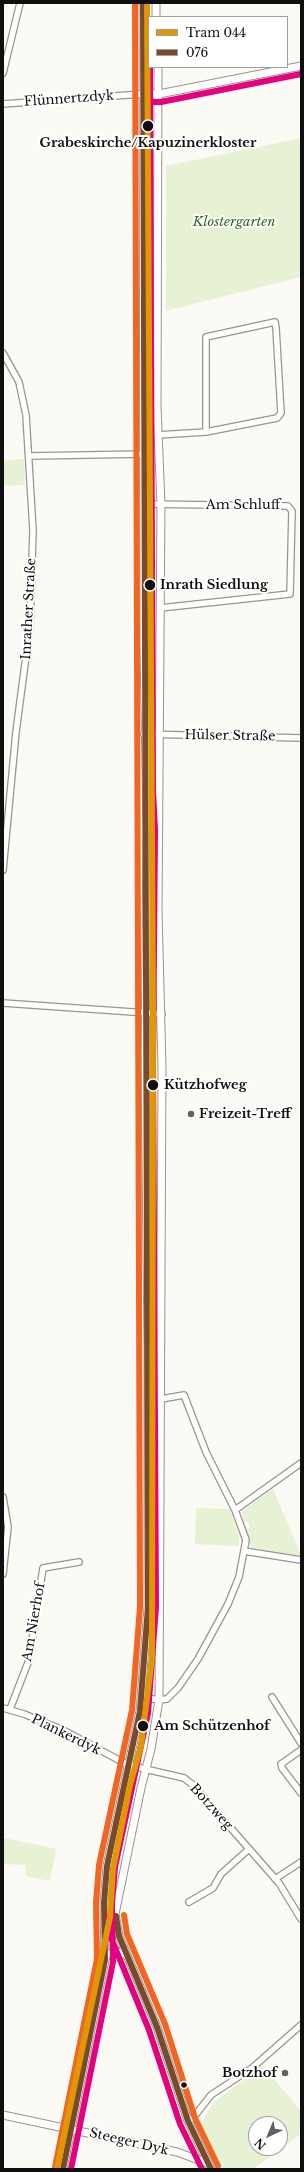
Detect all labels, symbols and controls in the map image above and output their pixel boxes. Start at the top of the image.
legend [148,16,288,68]
text: Tram 044 [186,25,246,40]
text: 076 [186,45,208,60]
street label: Flünnertzdyk [23,88,115,110]
marker: Grabeskirche/Kapuzinerkloster [141,119,155,133]
place label: Grabeskirche/Kapuzinerkloster [40,135,256,151]
park label: Klostergarten [193,214,275,230]
street label: Am Schluff [206,497,280,513]
street label: Inrather Straße [19,558,39,660]
place label: Inrath Siedlung [160,577,268,593]
marker: Inrath Siedlung [143,578,157,592]
street label: Hülser Straße [184,727,276,745]
place label: Kützhofweg [164,1077,247,1093]
marker: Kützhofweg [146,1078,160,1092]
place label: Freizeit-Treff [199,1106,291,1122]
marker: Freizeit-Treff [186,1109,196,1119]
street label: Am Nierhof [19,1581,49,1663]
street label: Plankerdyk [29,1711,103,1759]
place label: Am Schützenhof [154,1718,270,1734]
marker: Am Schützenhof [136,1719,150,1733]
street label: Botzweg [186,1781,236,1833]
place label: Botzhof [222,2065,277,2081]
marker: Botzhof [280,2068,290,2078]
unlabelled marker [179,2080,189,2090]
north arrow [248,2116,288,2156]
street label: Steeger Dyk [88,2125,170,2159]
text: N [252,2135,269,2153]

